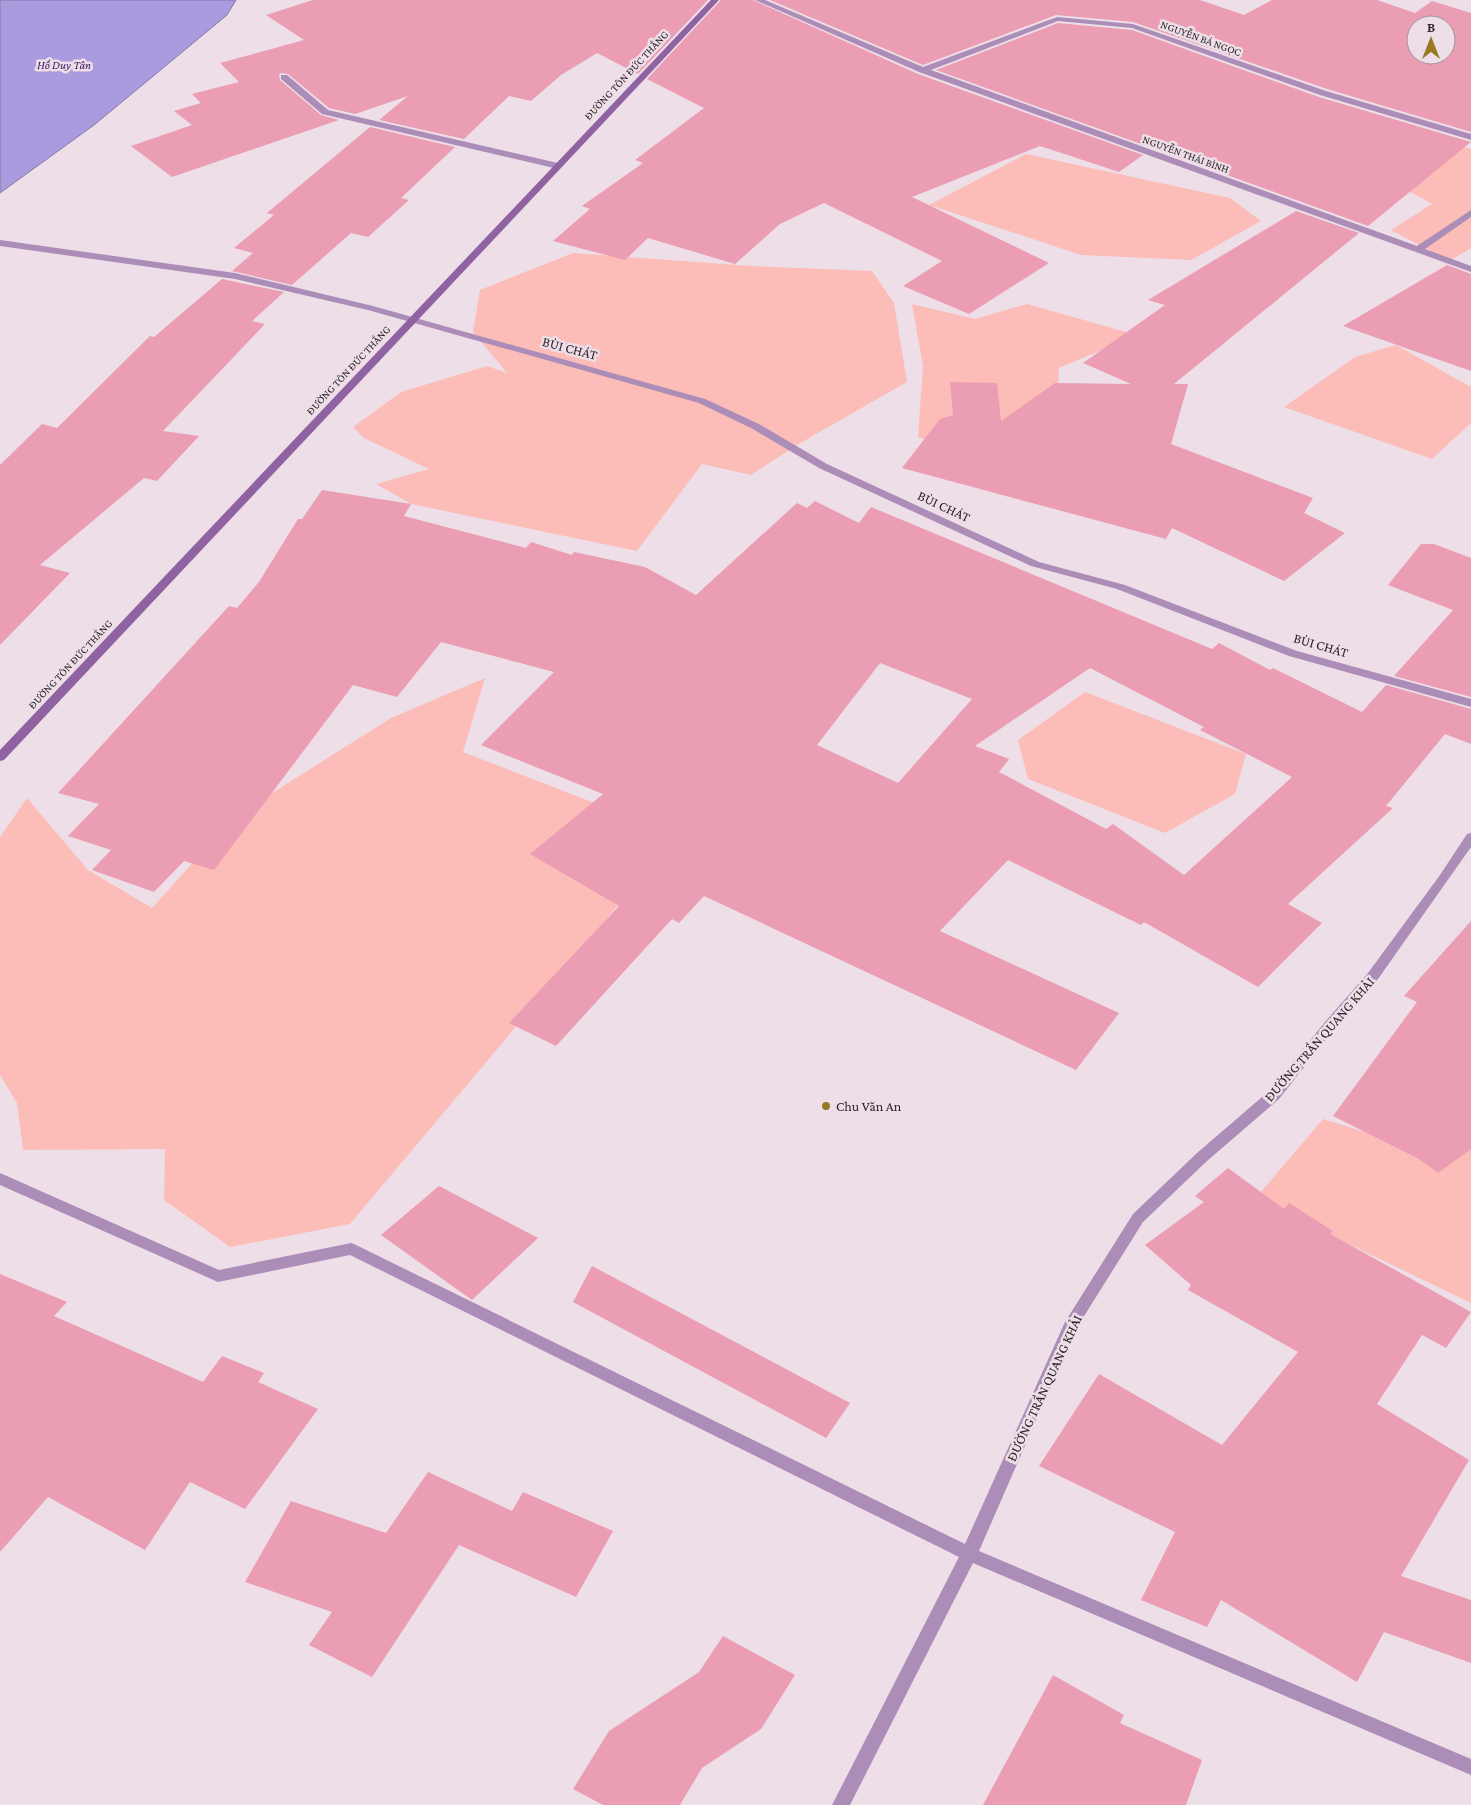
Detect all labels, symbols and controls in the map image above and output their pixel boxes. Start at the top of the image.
north arrow [1406,15,1456,65]
street label: NGUYỄN BÁ NGỌC [1159,18,1243,59]
text: B [1427,19,1435,35]
street label: ĐƯỜNG TÔN ĐỨC THẮNG [581,27,670,122]
water label: Hồ Duy Tân [37,58,91,72]
street label: NGUYỄN THÁI BÌNH [1141,133,1231,175]
street label: ĐƯỜNG TÔN ĐỨC THẮNG [303,322,392,417]
street label: BÙI CHÁT [541,333,600,363]
street label: BÙI CHÁT [915,487,973,525]
street label: ĐƯỜNG TÔN ĐỨC THẮNG [25,616,114,711]
street label: BÙI CHÁT [1292,630,1351,661]
street label: ĐƯỜNG TRẦN QUANG KHẢI [1261,974,1377,1104]
place label: Chu Văn An [836,1098,902,1114]
marker: Chu Văn An [820,1100,832,1112]
street label: ĐƯỜNG TRẦN QUANG KHẢI [1003,1312,1085,1464]

